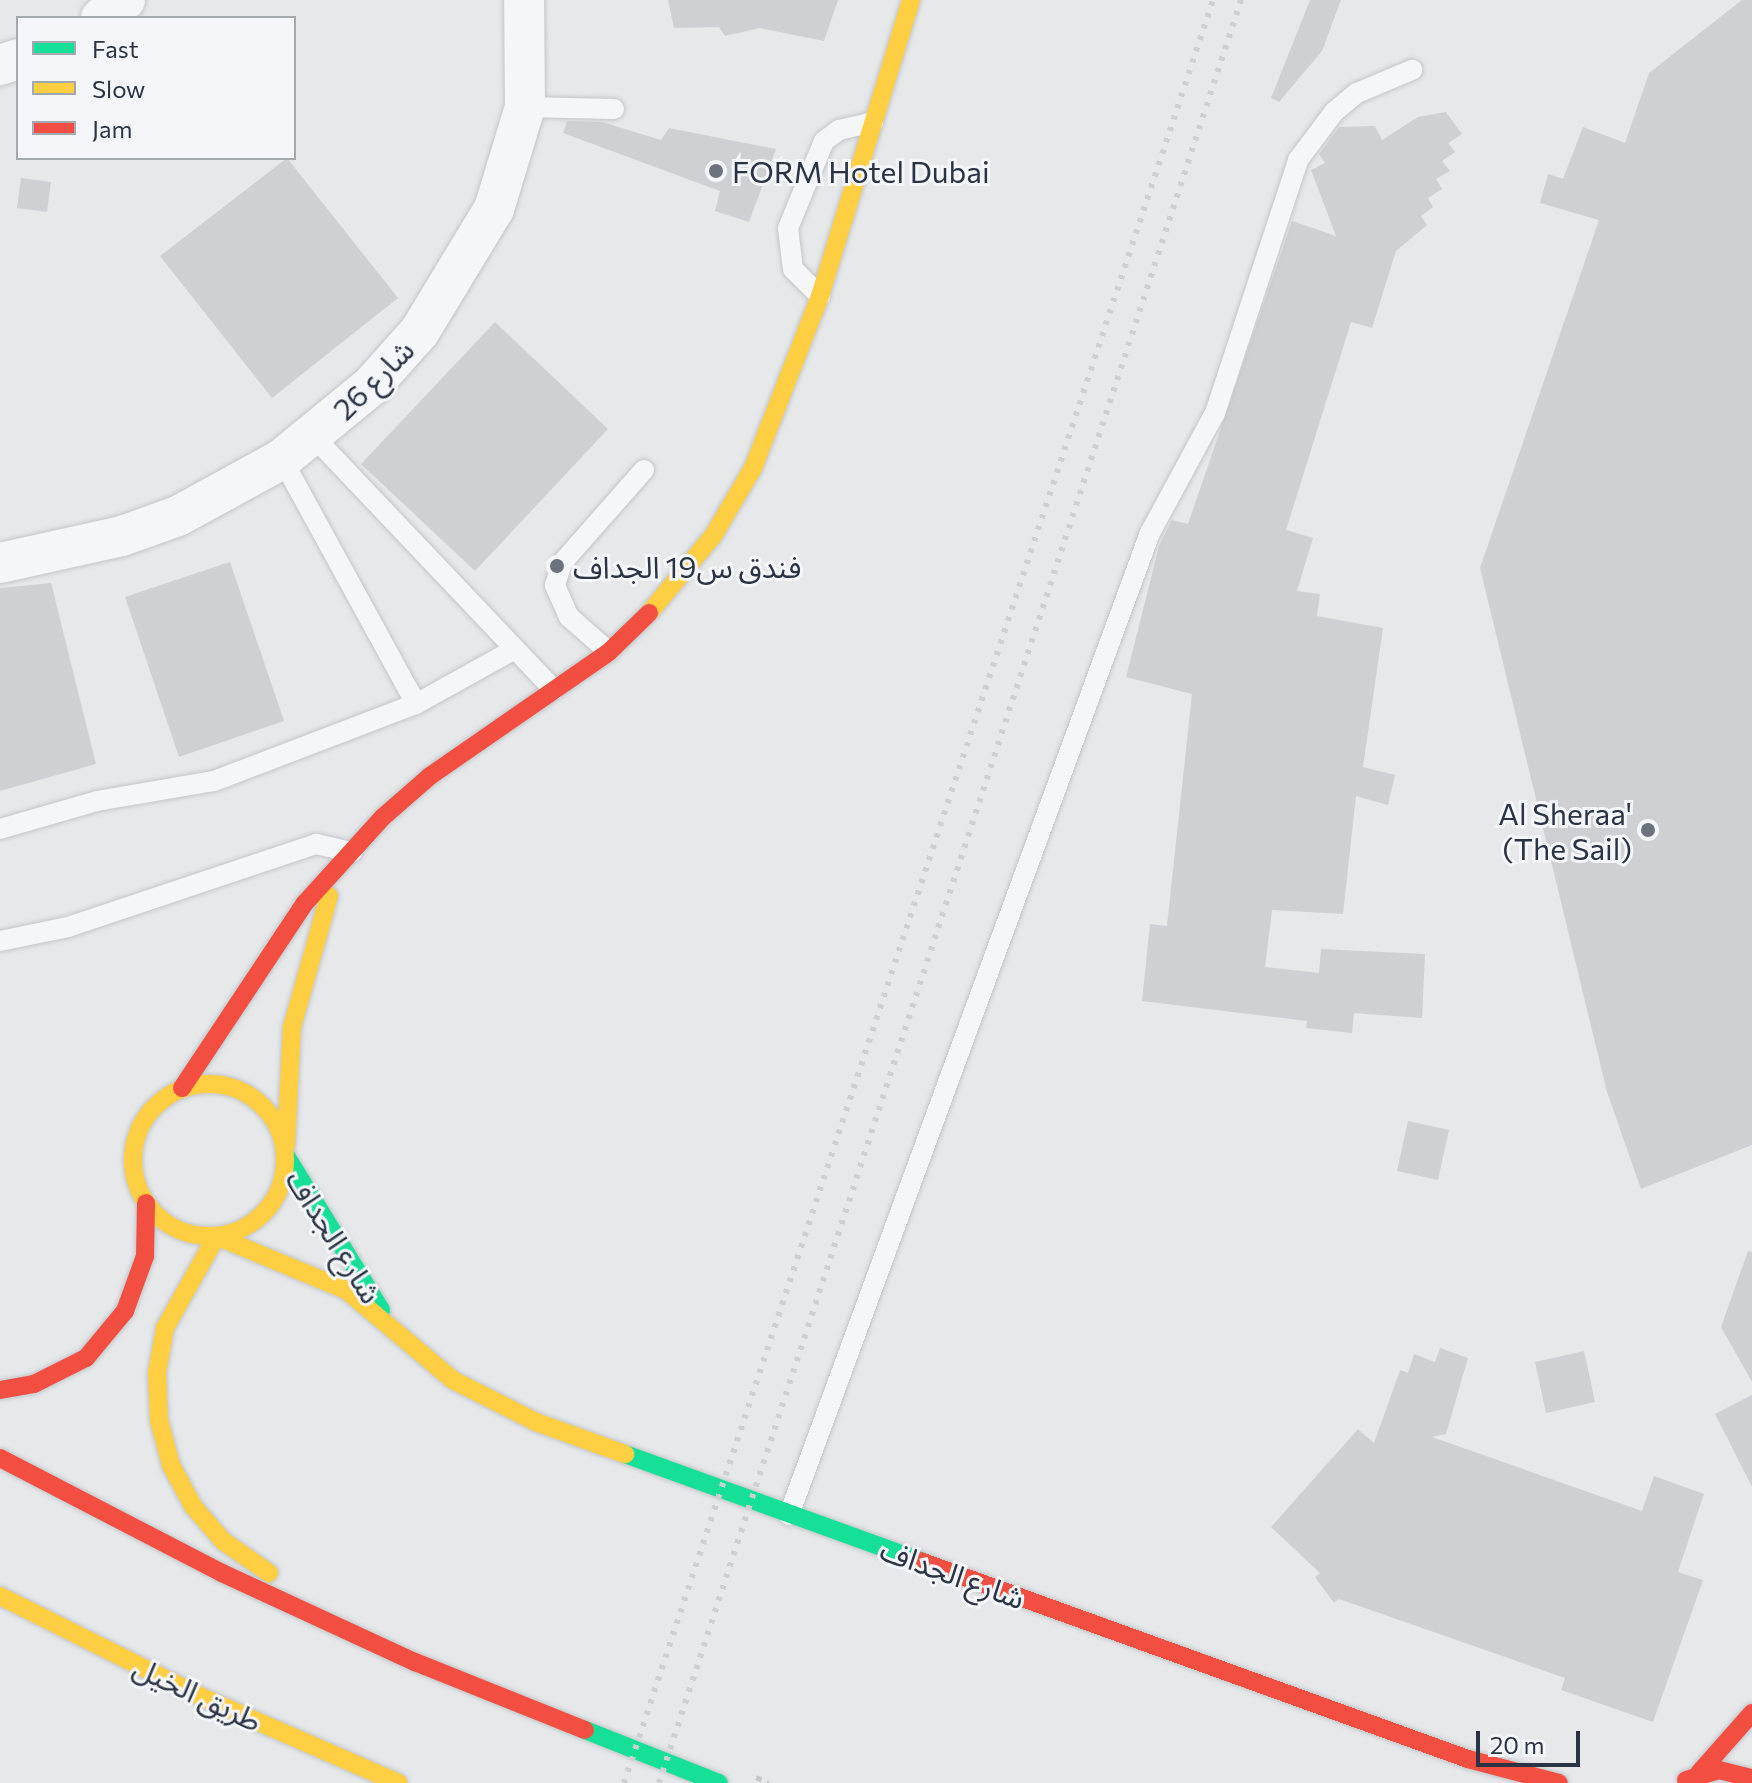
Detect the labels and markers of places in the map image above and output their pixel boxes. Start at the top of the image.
place label: FORM Hotel Dubai [732,153,990,189]
marker: FORM Hotel Dubai [707,162,725,180]
place label: فندق س19 الجداف [573,548,801,584]
marker: فندق س19 الجداف [548,557,566,575]
place label: Al Sheraa' (The Sail) [1498,795,1632,866]
marker: Al Sheraa' (The Sail) [1639,821,1657,839]

